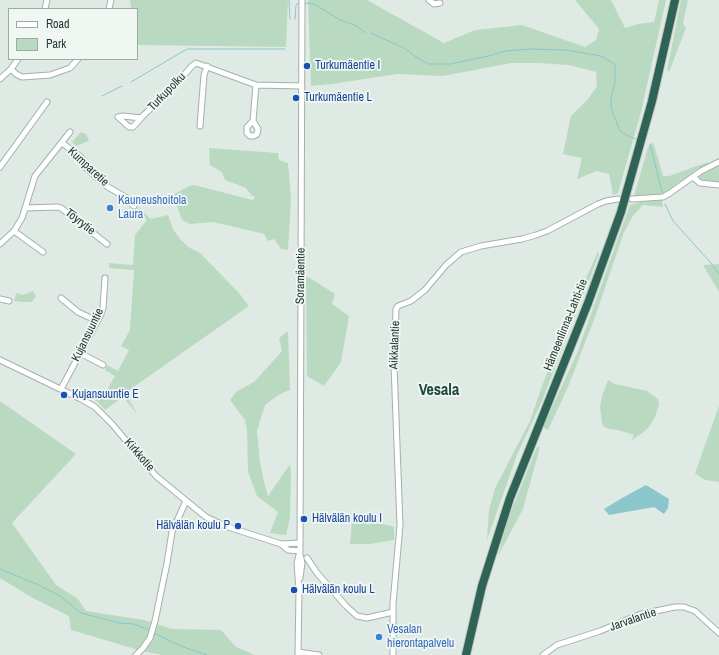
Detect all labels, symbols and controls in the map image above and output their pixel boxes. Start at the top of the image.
legend [8,8,138,60]
text: Road [46,16,70,32]
text: Park [46,36,66,52]
place label: Turkumäentie I [315,59,380,73]
marker: Turkumäentie I [302,61,312,71]
street label: Turkupolku [145,70,189,114]
place label: Turkumäentie L [304,91,372,105]
marker: Turkumäentie L [291,93,301,103]
street label: Kumparetie [64,144,112,190]
place label: Kauneushoitola Laura [118,194,186,222]
marker: Kauneushoitola Laura [105,203,115,213]
street label: Töyrytie [62,206,98,238]
street label: Soramäentie [293,248,309,304]
street label: Hämeenlinna-Lahti-tie [541,277,591,373]
street label: Kujansuuntie [69,306,107,364]
street label: Aikkalantie [387,320,403,370]
district label: Vesala [419,381,459,401]
place label: Kujansuuntie E [72,388,139,402]
marker: Kujansuuntie E [59,390,69,400]
street label: Kirkkotie [121,436,157,474]
place label: Hälvälän koulu I [312,512,382,526]
marker: Hälvälän koulu I [299,514,309,524]
place label: Hälvälän koulu P [156,519,230,533]
marker: Hälvälän koulu P [233,521,243,531]
place label: Hälvälän koulu L [302,583,375,597]
marker: Hälvälän koulu L [289,585,299,595]
street label: Jarvalantie [608,605,658,635]
place label: Vesalan hierontapalvelu [387,623,454,651]
marker: Vesalan hierontapalvelu [374,632,384,642]

